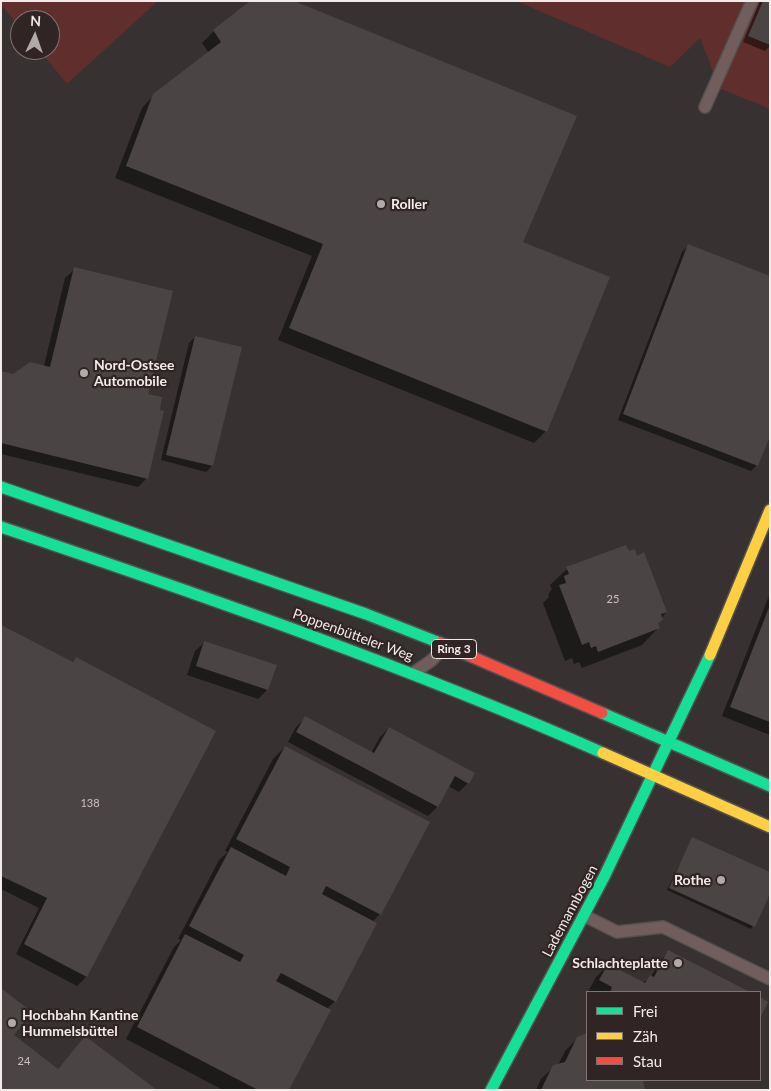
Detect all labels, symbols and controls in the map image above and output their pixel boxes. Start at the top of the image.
north arrow [10,10,60,60]
text: N [30,12,42,29]
place label: Roller [391,196,427,212]
marker: Roller [375,198,387,210]
place label: Nord-Ostsee Automobile [94,357,174,390]
marker: Nord-Ostsee Automobile [78,367,90,379]
house number: 25 [607,592,619,606]
street label: Poppenbütteler Weg [290,605,416,665]
road number: Ring 3 [432,640,476,659]
house number: 138 [80,796,100,810]
street label: Lademannbogen [539,862,601,960]
place label: Rothe [674,872,711,888]
marker: Rothe [715,874,727,886]
place label: Schlachteplatte [572,955,668,971]
marker: Schlachteplatte [672,957,684,969]
legend [586,991,761,1081]
text: Frei [633,1002,658,1020]
place label: Hochbahn Kantine Hummelsbüttel [22,1007,138,1040]
marker: Hochbahn Kantine Hummelsbüttel [6,1017,18,1029]
text: Zäh [633,1027,658,1045]
text: Stau [633,1052,662,1070]
house number: 24 [18,1054,30,1068]

